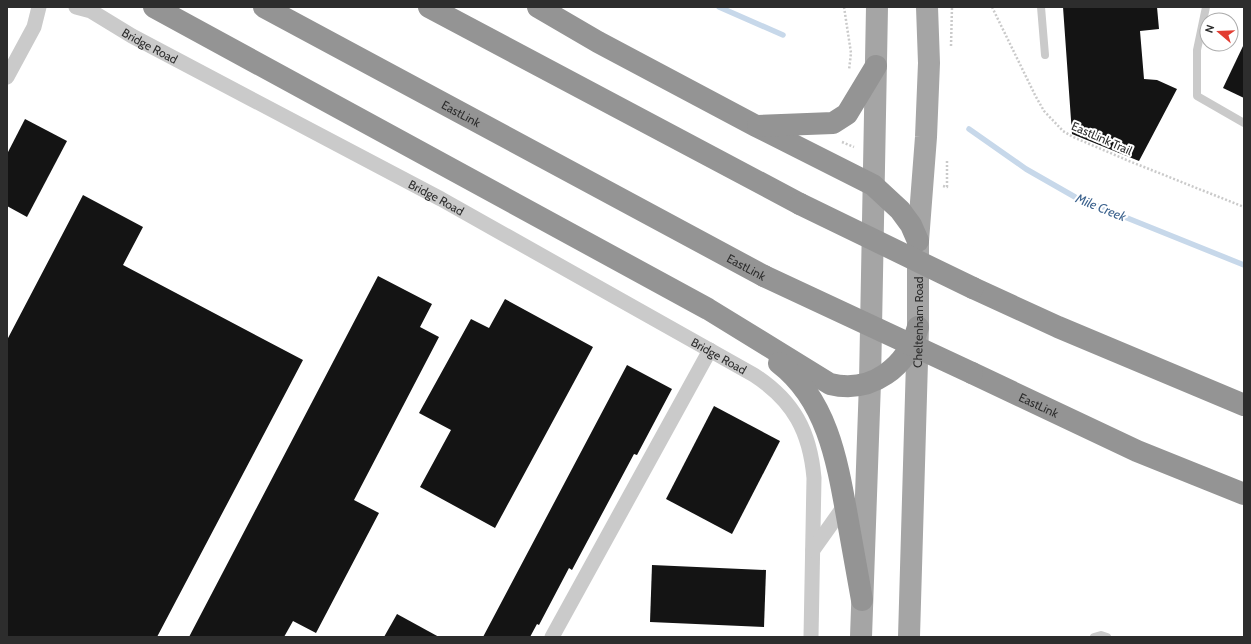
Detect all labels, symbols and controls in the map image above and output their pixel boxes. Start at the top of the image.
north arrow [1199,12,1239,52]
text: N [1202,23,1217,35]
street label: Bridge Road [120,24,181,66]
street label: EastLink [439,97,484,130]
street label: EastLink Trail [1069,118,1135,158]
street label: Bridge Road [406,176,467,218]
water label: Mile Creek [1073,189,1129,224]
street label: EastLink [725,250,769,283]
street label: Cheltenham Road [909,276,926,368]
street label: Bridge Road [689,334,749,377]
street label: EastLink [1017,389,1062,421]

